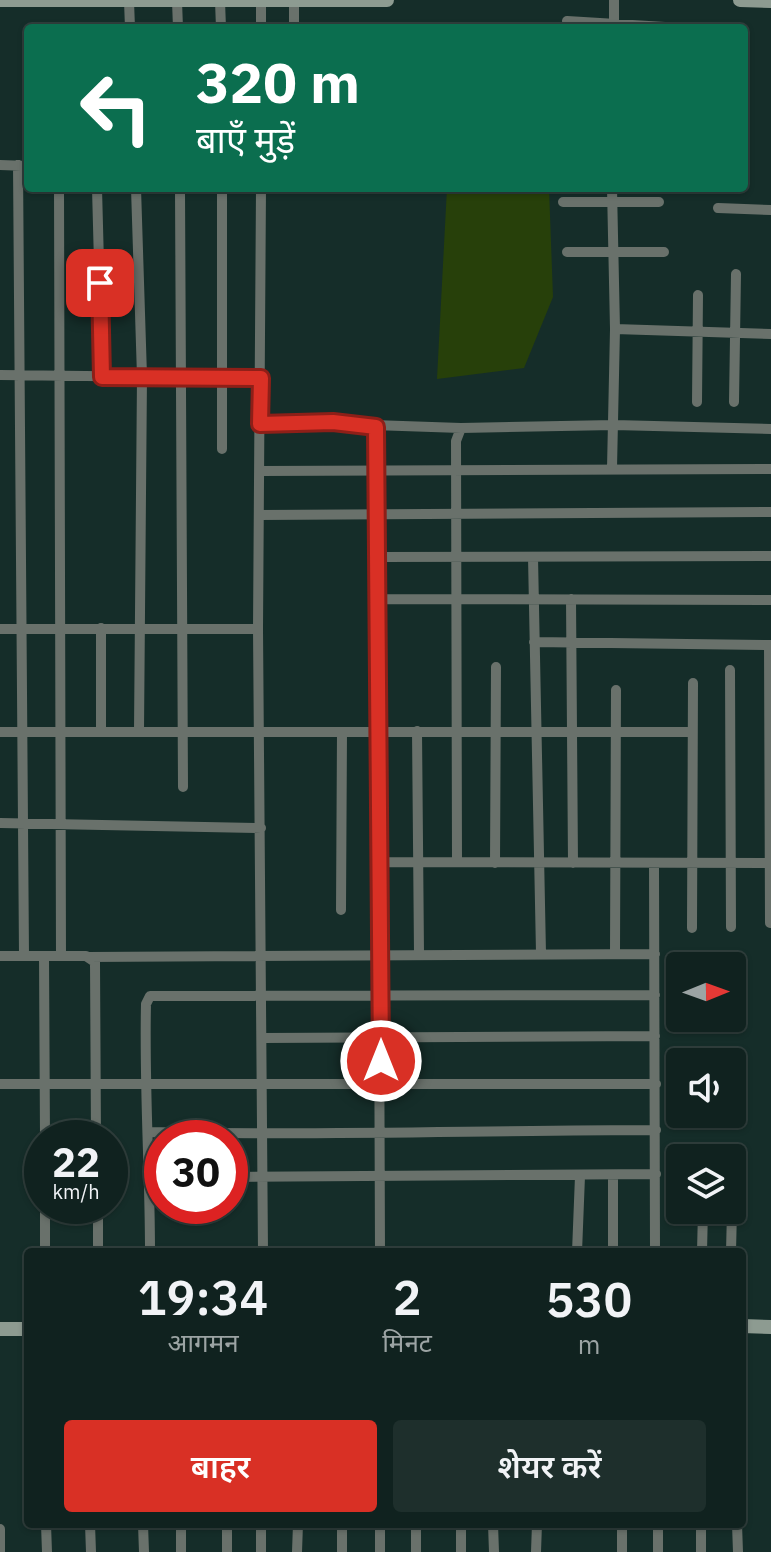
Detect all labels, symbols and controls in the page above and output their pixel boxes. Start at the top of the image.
text: 320 m [196,46,360,118]
icon: left [64,56,168,160]
text: बाएँ मुड़ें [196,116,295,163]
pin [66,249,134,317]
icon: arrive [78,261,122,305]
north arrow [666,952,746,1032]
map controls [666,952,746,1224]
position arrow [339,1019,423,1103]
button: sound [666,1048,746,1128]
speed limit sign: 30 [144,1120,248,1224]
text: 22 [52,1136,100,1188]
button: layers [666,1144,746,1224]
text: km/h [52,1178,100,1205]
text: 19:34 [138,1266,268,1328]
text: 2 [393,1266,421,1328]
text: 530 [546,1268,632,1330]
text: आगमन [167,1325,239,1359]
text: मिनट [382,1325,432,1359]
text: m [578,1327,600,1361]
button: बाहर [64,1420,377,1512]
button: शेयर करें [393,1420,706,1512]

